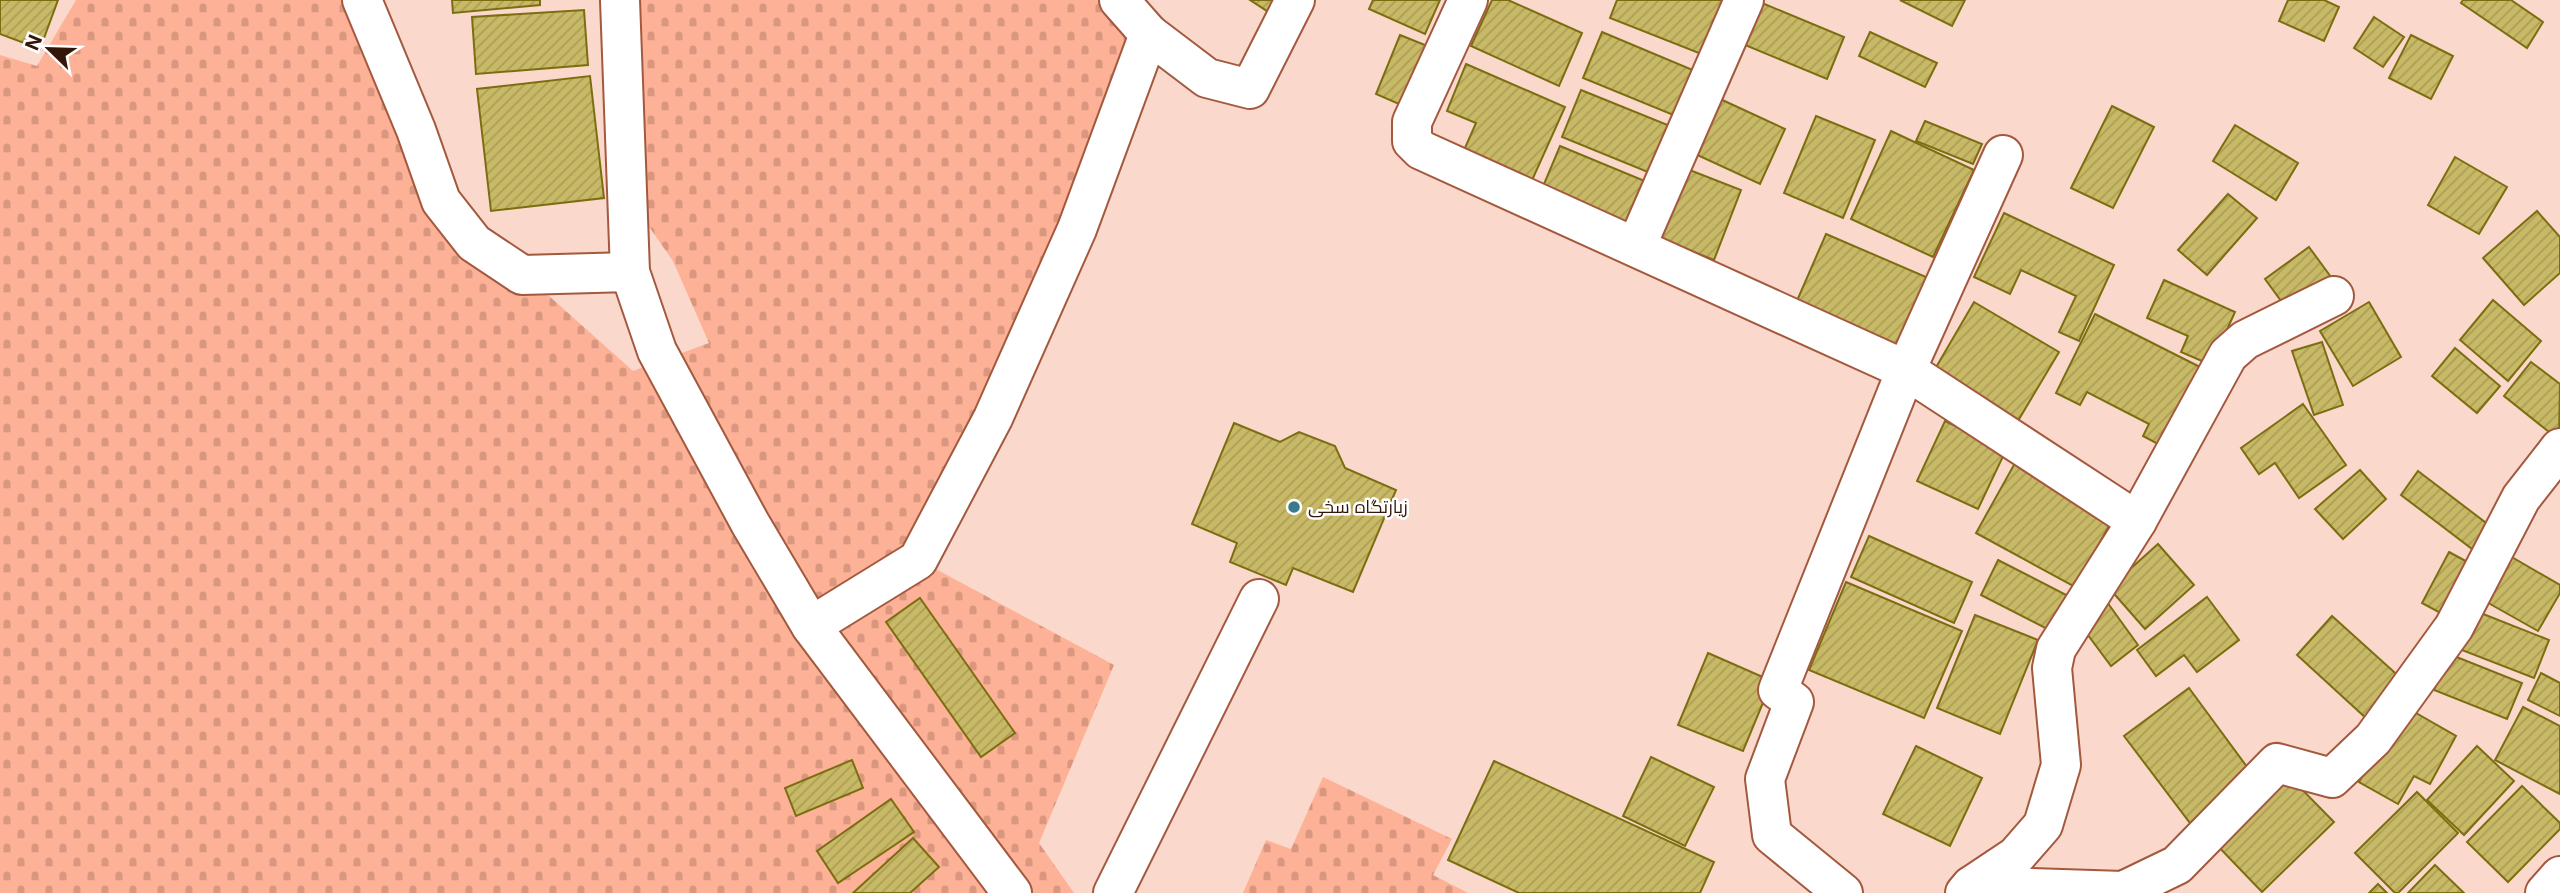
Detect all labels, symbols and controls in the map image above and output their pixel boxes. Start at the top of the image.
north arrow [14,14,84,84]
text: N [20,31,47,54]
place label: زیارتگاه سخی [1308,496,1408,518]
marker: زیارتگاه سخی [1286,499,1302,515]

